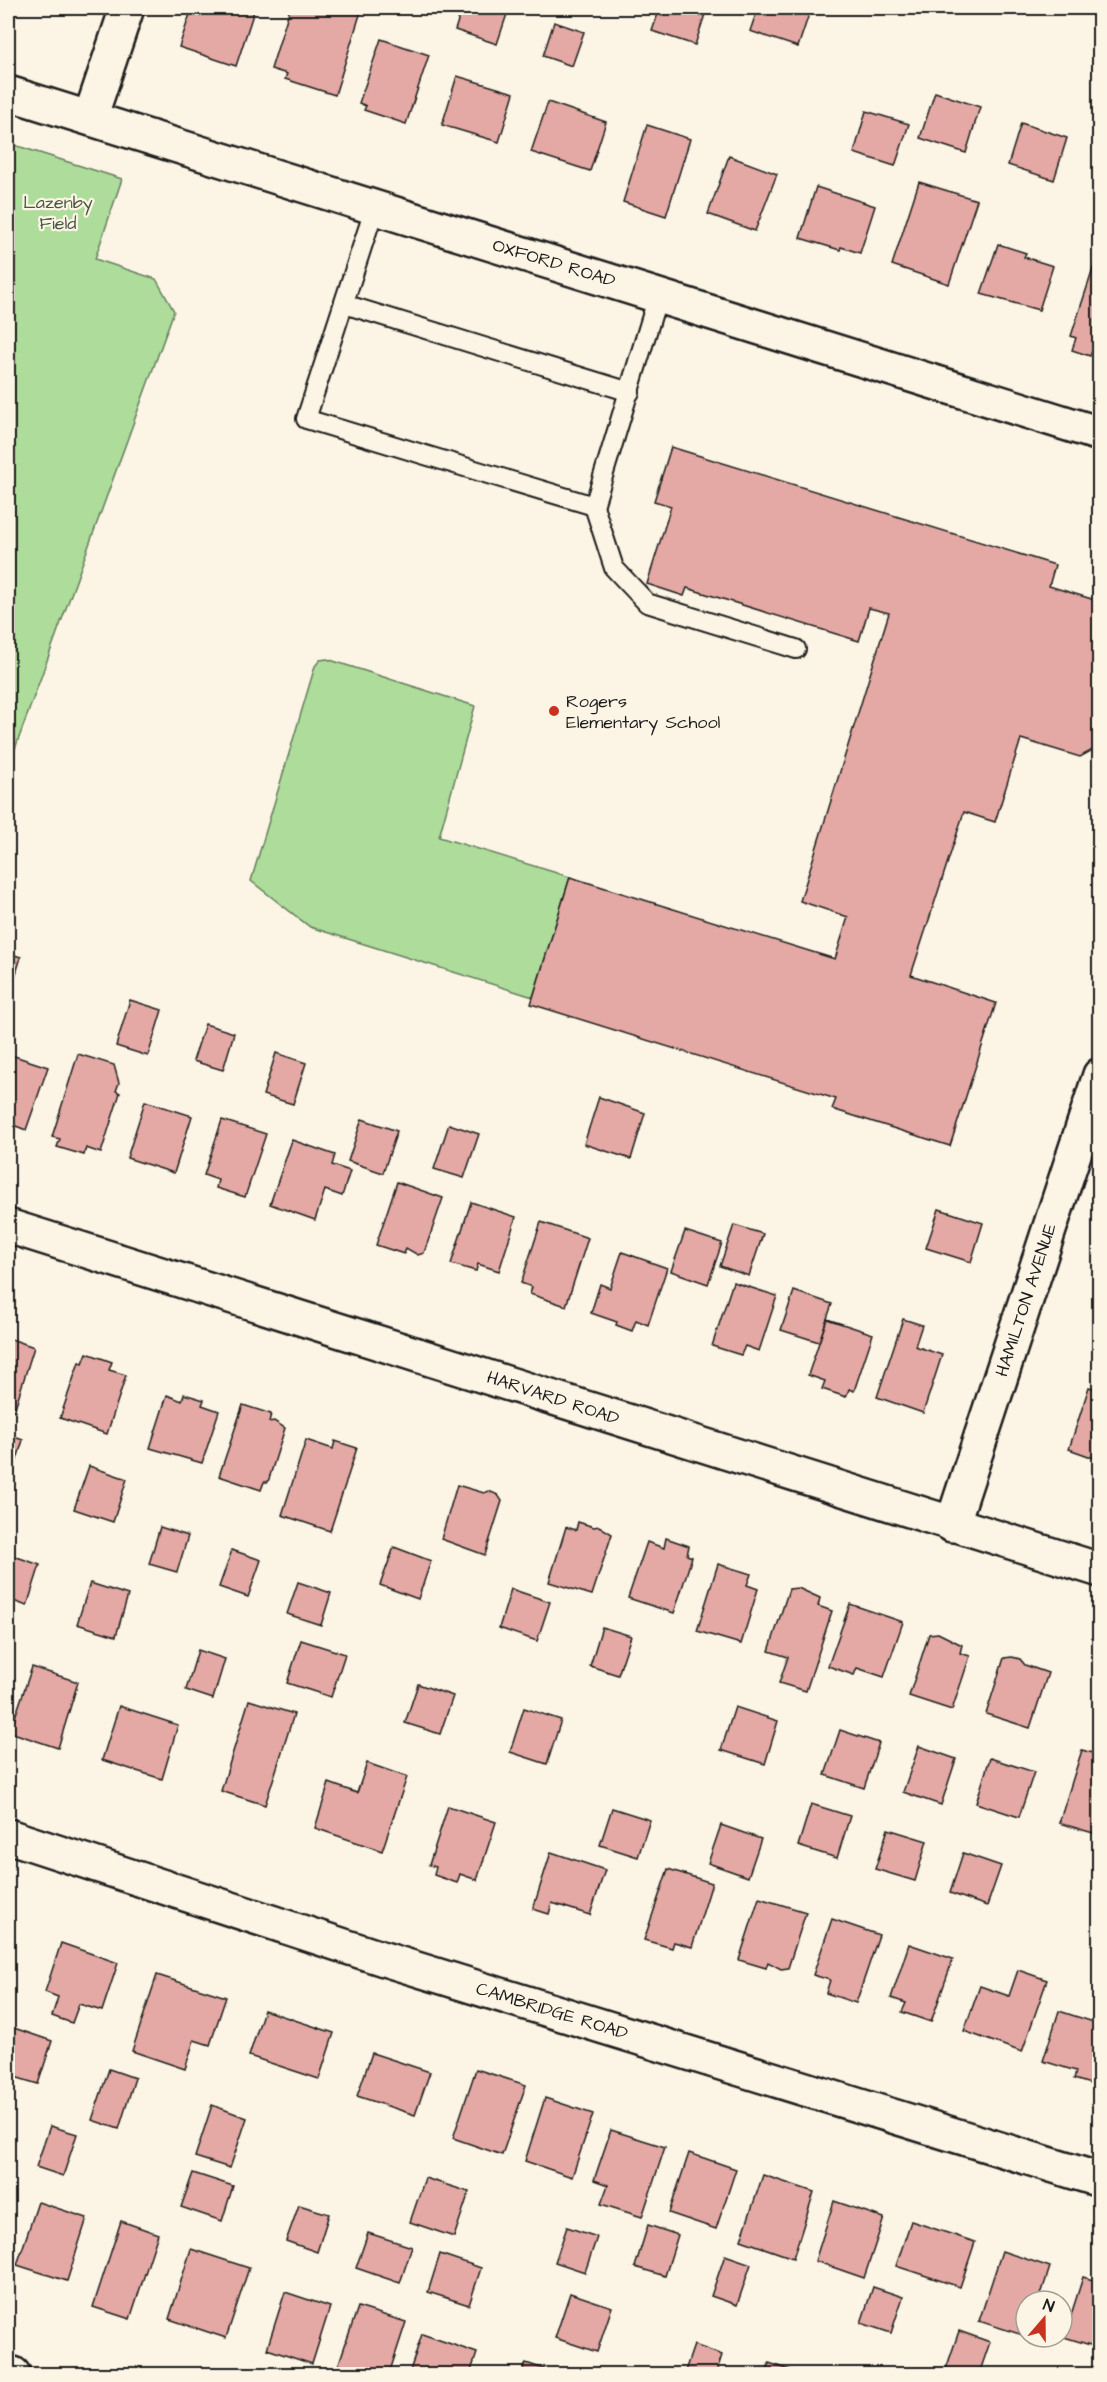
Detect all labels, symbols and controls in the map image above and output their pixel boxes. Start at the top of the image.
park label: Lazenby Field [23,190,93,236]
street label: OXFORD ROAD [490,232,619,294]
place label: Rogers Elementary School [566,689,721,736]
marker: Rogers Elementary School [547,704,561,718]
street label: HAMILTON AVENUE [989,1220,1063,1380]
street label: HARVARD ROAD [484,1365,623,1431]
street label: CAMBRIDGE ROAD [473,1976,631,2046]
north arrow [1014,2289,1074,2349]
text: N [1040,2294,1057,2318]

